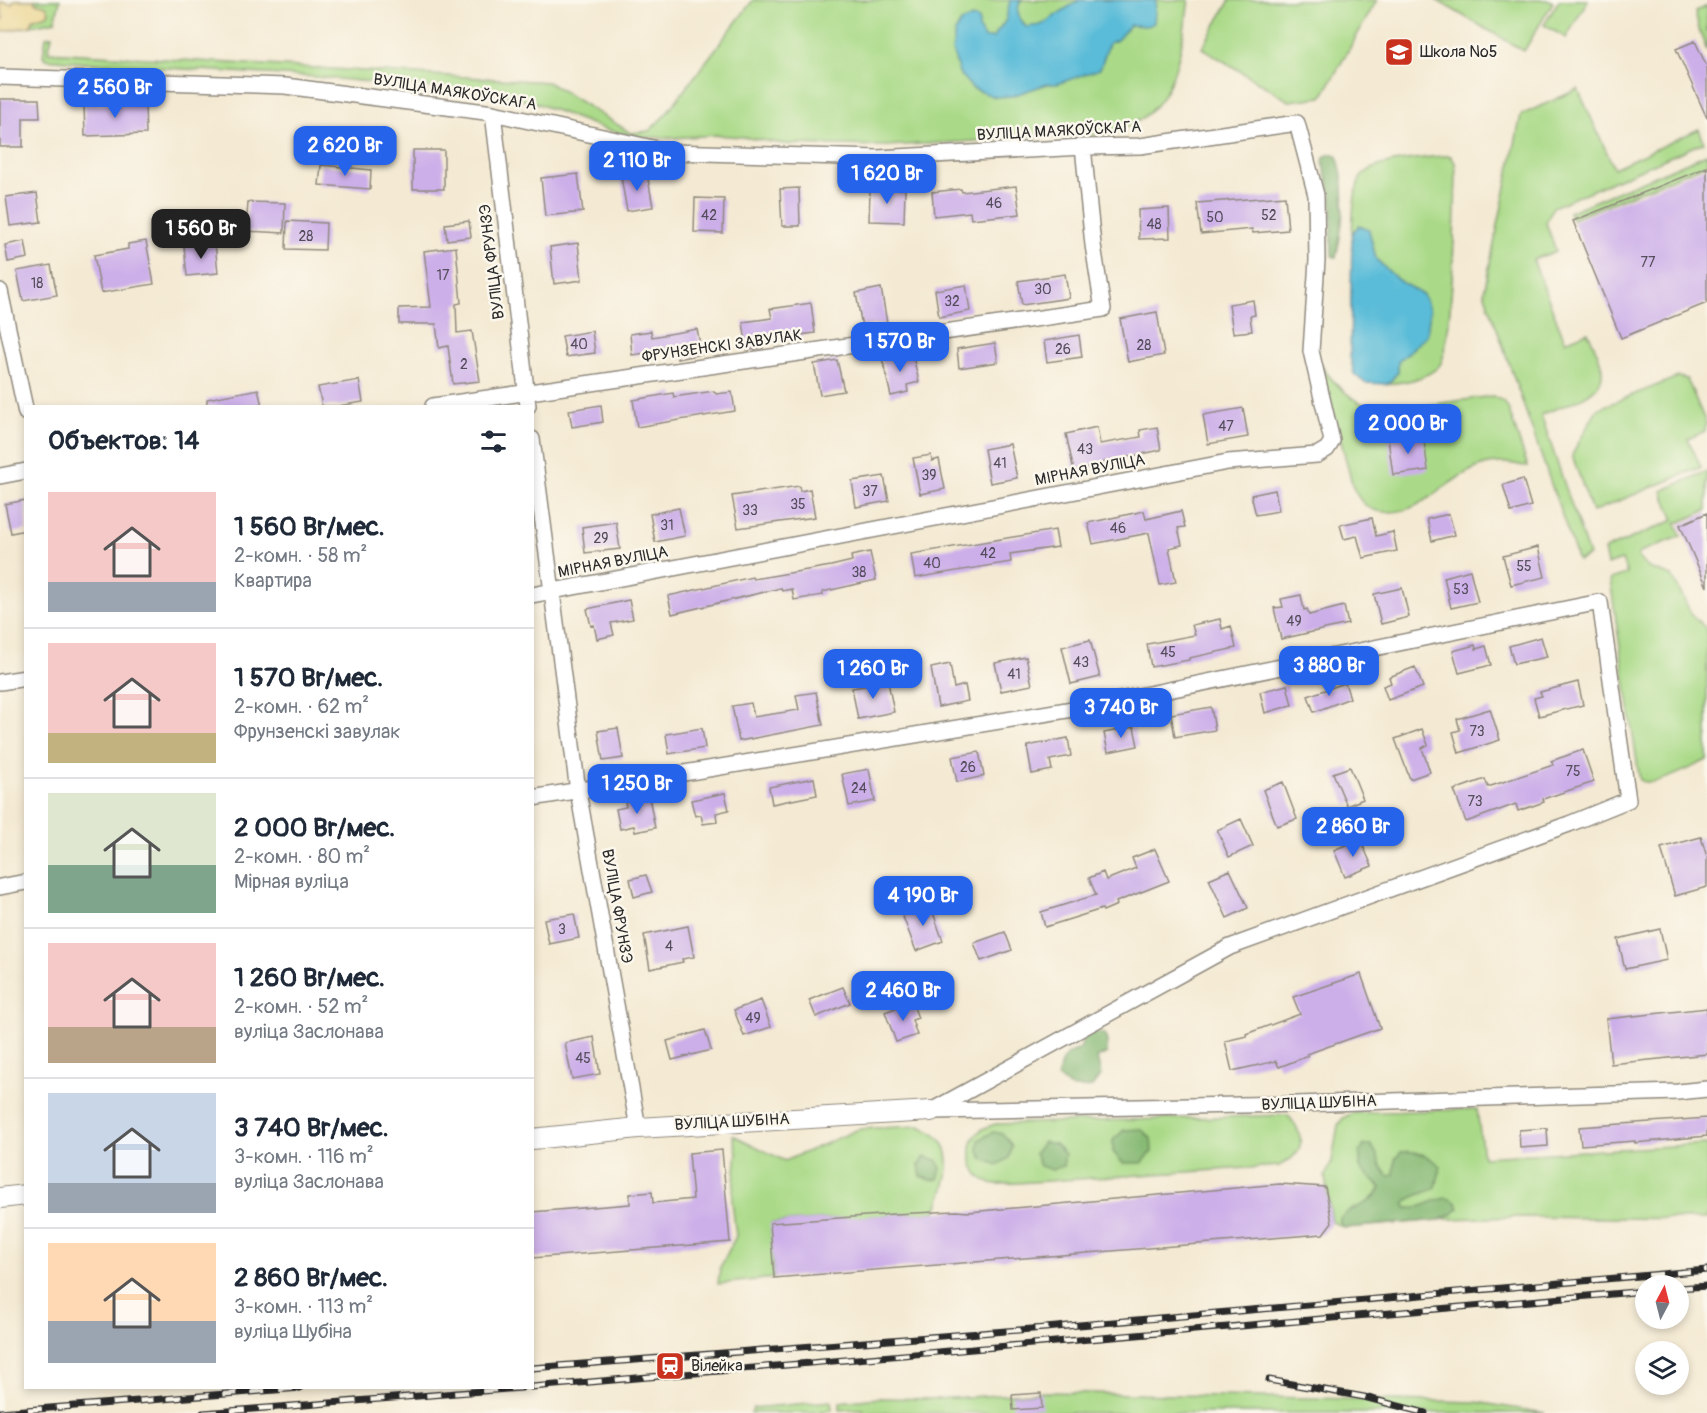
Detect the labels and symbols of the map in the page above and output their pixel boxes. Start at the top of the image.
school or university icon: Школа №5 [1383,36,1415,68]
place label: Школа №5 [1420,42,1497,62]
pin: 2 560 Br [53,68,177,119]
street label: ВУЛІЦА МАЯКОЎСКАГА [372,69,538,115]
street label: ВУЛІЦА МАЯКОЎСКАГА [976,117,1142,145]
pin: 2 620 Br [283,126,407,177]
pin: 2 110 Br [575,141,699,192]
pin: 1 620 Br [825,154,949,205]
house number: 46 [986,195,1002,212]
street label: ВУЛІЦА ФРУНЗЭ [475,203,509,321]
house number: 42 [701,207,717,224]
house number: 52 [1261,207,1277,224]
pin: 1 560 Br [139,209,263,260]
house number: 50 [1206,209,1224,226]
house number: 48 [1146,216,1162,233]
house number: 28 [299,228,313,245]
house number: 77 [1641,254,1656,271]
house number: 17 [437,267,450,284]
house number: 18 [31,275,43,292]
house number: 30 [1034,281,1052,298]
house number: 32 [944,293,960,310]
pin: 1 570 Br [838,322,962,373]
street label: ФРУНЗЕНСКІ ЗАВУЛАК [641,325,803,367]
house number: 40 [570,336,588,353]
house number: 28 [1137,337,1151,354]
house number: 26 [1055,341,1071,358]
house number: 2 [460,356,468,373]
pin: 2 000 Br [1346,404,1470,455]
house number: 47 [1218,418,1234,435]
house number: 43 [1077,441,1093,458]
street label: МІРНАЯ ВУЛІЦА [1033,450,1147,490]
house number: 41 [993,455,1007,472]
house number: 39 [921,467,937,484]
house number: 37 [862,483,878,500]
house number: 35 [790,496,806,513]
house number: 33 [742,502,758,519]
house number: 31 [660,517,674,534]
house number: 46 [1110,520,1126,537]
house number: 29 [593,530,609,547]
street label: МІРНАЯ ВУЛІЦА [556,542,670,582]
house number: 42 [980,545,996,562]
house number: 40 [923,555,941,572]
house number: 55 [1516,558,1532,575]
house number: 38 [852,564,866,581]
house number: 53 [1453,581,1469,598]
house number: 49 [1286,613,1302,630]
house number: 45 [1160,644,1176,661]
pin: 3 880 Br [1267,646,1391,697]
pin: 1 260 Br [811,649,935,700]
house number: 43 [1073,654,1089,671]
house number: 41 [1007,666,1021,683]
pin: 3 740 Br [1059,688,1183,739]
house number: 73 [1469,723,1485,740]
house number: 26 [960,759,976,776]
house number: 75 [1566,763,1581,780]
pin: 1 250 Br [575,764,699,815]
house number: 24 [851,780,867,797]
house number: 73 [1467,793,1483,810]
pin: 2 860 Br [1291,807,1415,858]
street label: ВУЛІЦА ФРУНЗЭ [597,847,637,965]
pin: 4 190 Br [861,876,985,927]
house number: 3 [558,921,566,938]
house number: 4 [665,938,673,955]
pin: 2 460 Br [841,971,965,1022]
house number: 49 [745,1010,761,1027]
house number: 45 [575,1050,591,1067]
street label: ВУЛІЦА ШУБІНА [1261,1091,1377,1115]
street label: ВУЛІЦА ШУБІНА [674,1109,790,1135]
north arrow [1635,1275,1689,1329]
station icon: Вілейка [654,1350,686,1382]
place label: Вілейка [691,1356,743,1376]

